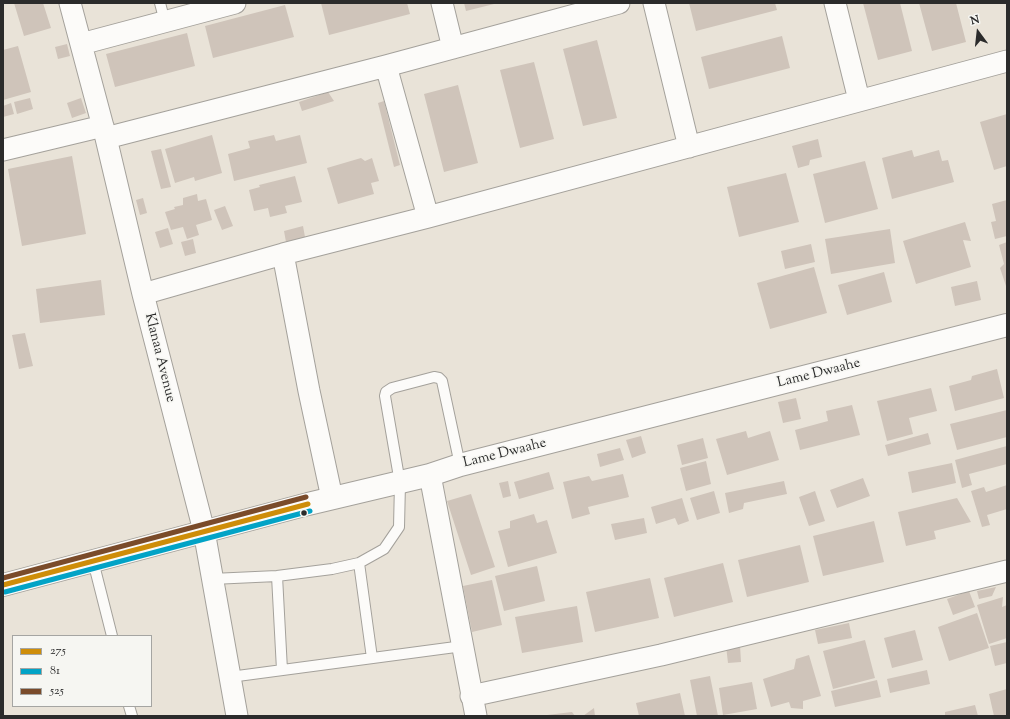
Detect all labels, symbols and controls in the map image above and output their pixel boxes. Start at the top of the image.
north arrow [958,12,998,52]
text: N [969,12,981,29]
street label: Klanaa Avenue [140,312,178,404]
street label: Lame Dwaahe [776,356,862,392]
street label: Lame Dwaahe [462,436,548,472]
unlabelled marker [299,508,309,518]
legend [12,635,152,707]
text: 275 [50,642,66,660]
text: 81 [50,662,60,680]
text: 525 [50,682,64,700]

